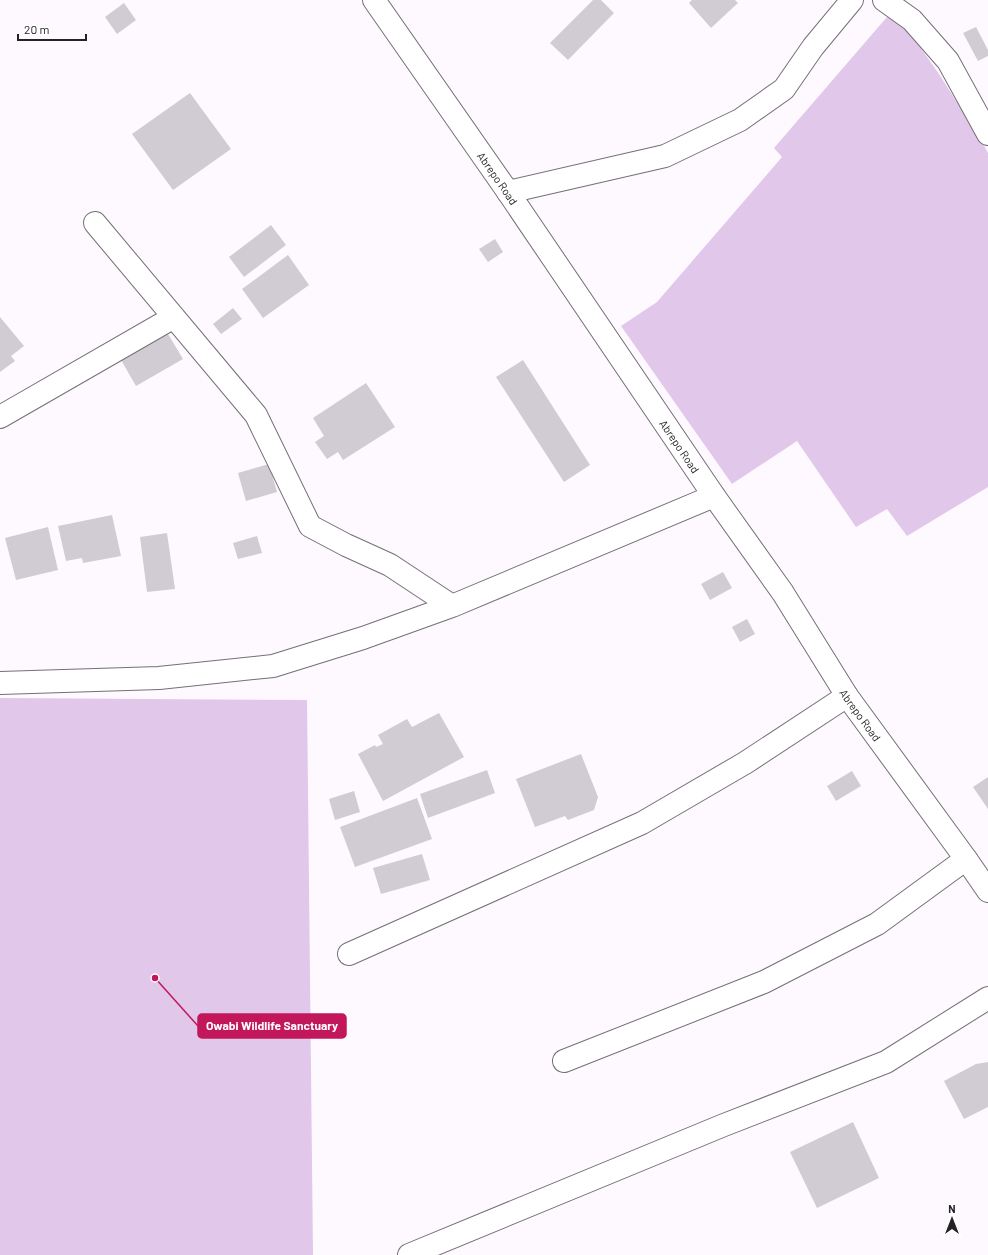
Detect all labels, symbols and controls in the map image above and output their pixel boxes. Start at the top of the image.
scale bar [18,16,86,42]
text: 20 m [24,22,50,36]
street label: Abrepo Road [475,149,521,207]
street label: Abrepo Road [658,417,703,475]
street label: Abrepo Road [838,686,884,743]
callout: Owabi Wildlife Sanctuary [198,1014,346,1038]
text: Owabi Wildlife Sanctuary [206,1018,338,1032]
north arrow [932,1199,972,1239]
text: N [948,1202,956,1215]

